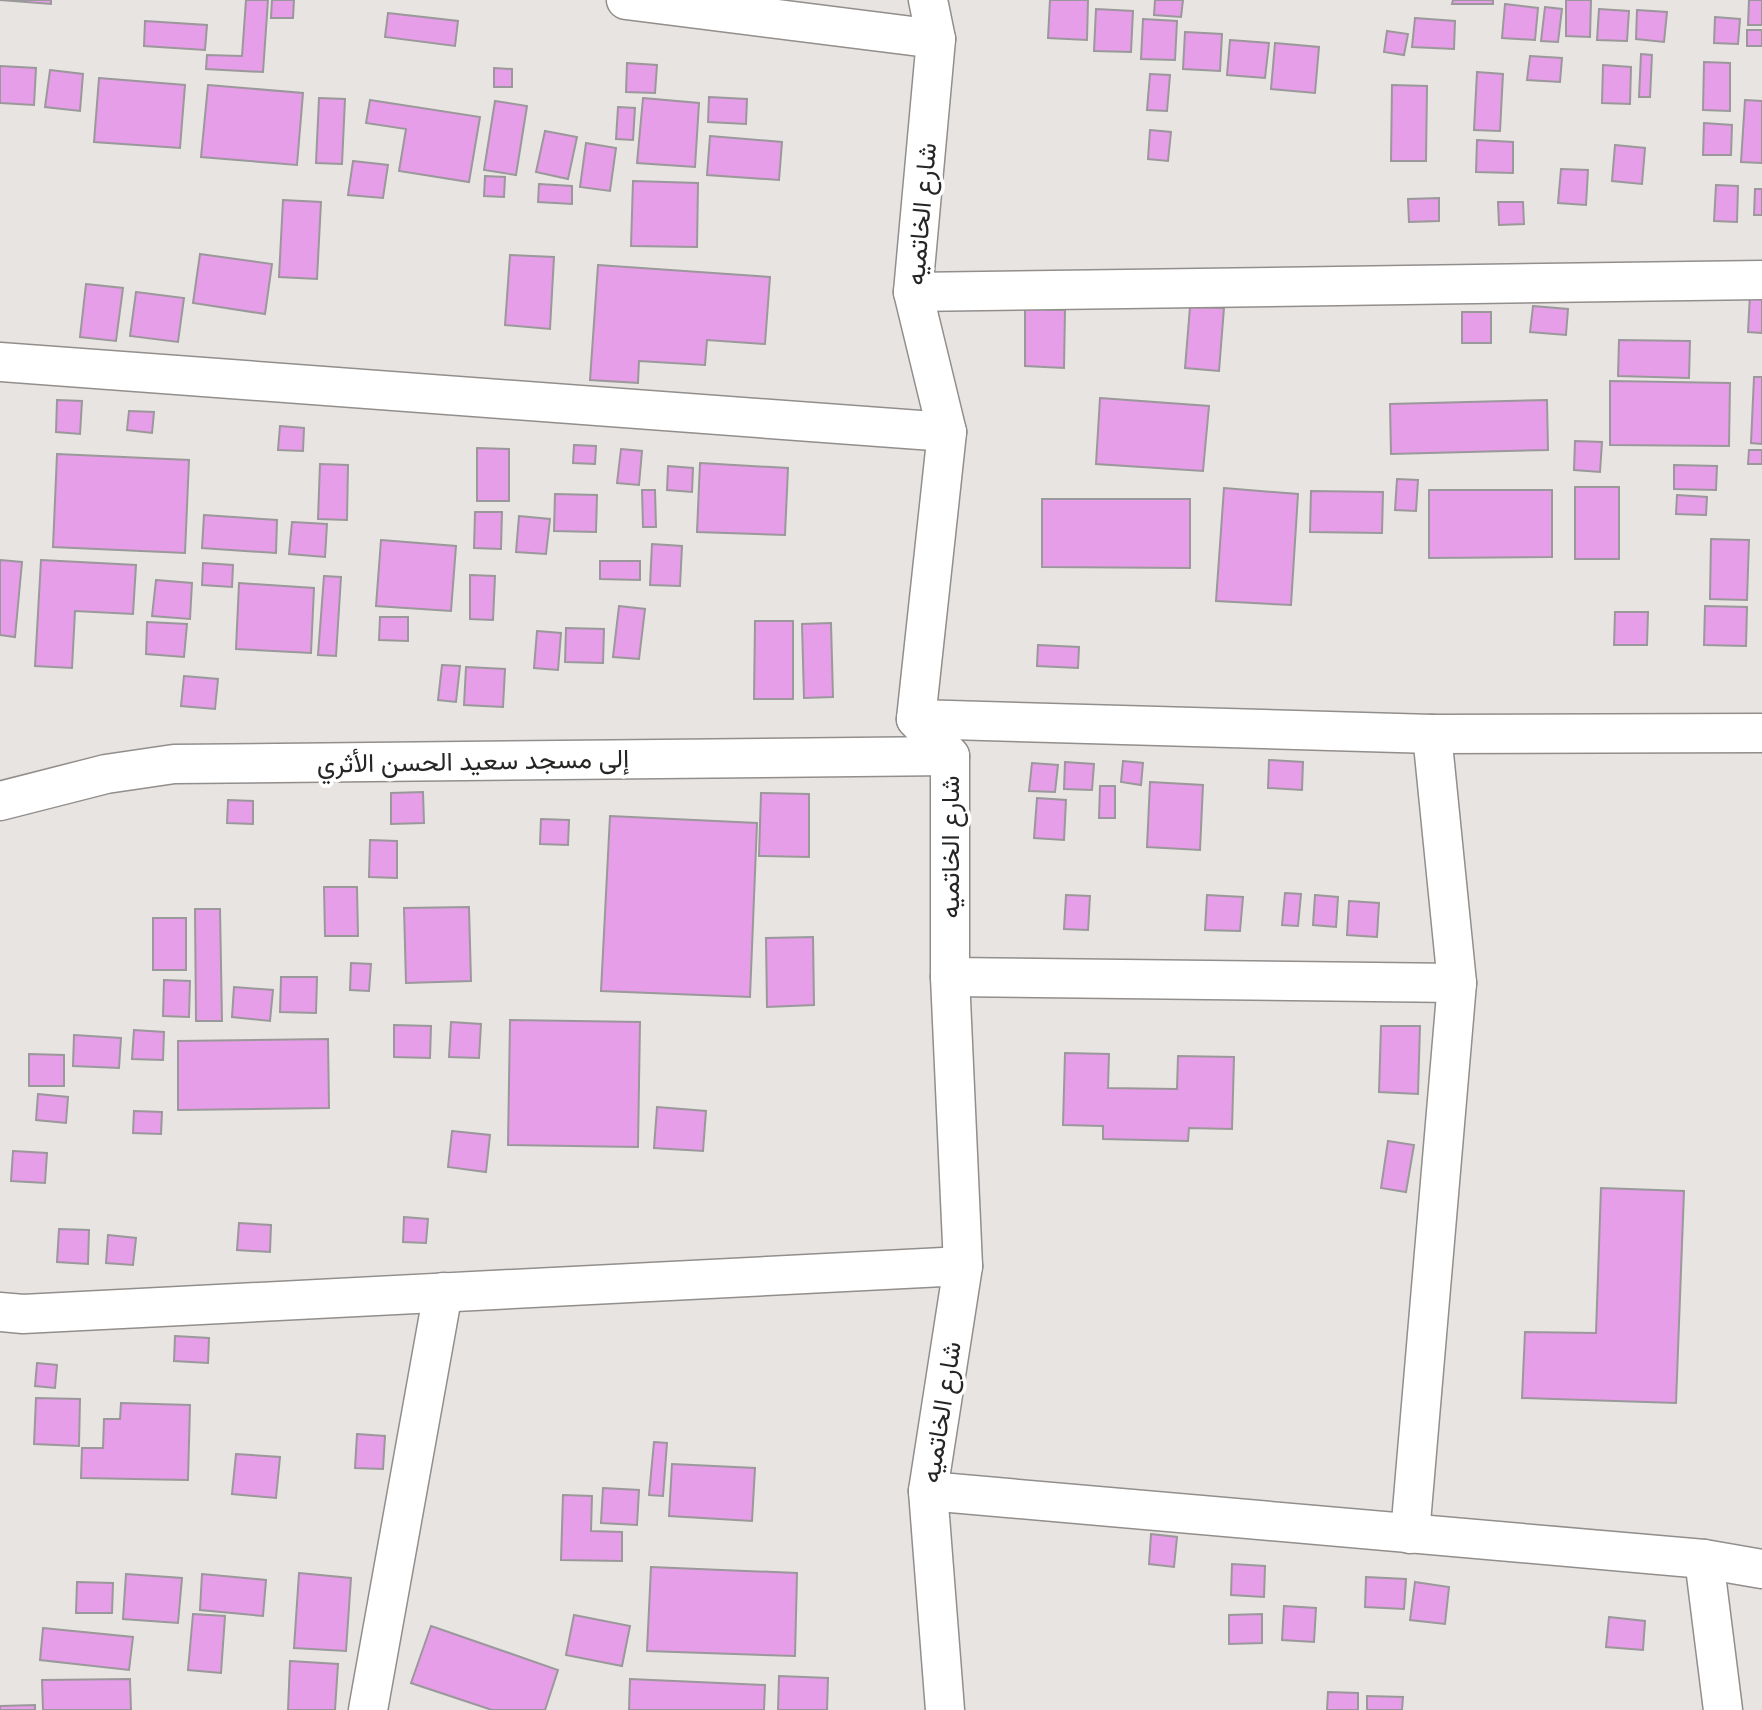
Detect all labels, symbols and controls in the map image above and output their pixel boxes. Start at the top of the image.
street label: شارع الخاتميه [898,141,945,287]
street label: إلى مسجد سعيد الحسن الأثري [317,741,629,785]
street label: شارع الخاتميه [933,776,968,918]
street label: شارع الخاتميه [913,1339,970,1485]

